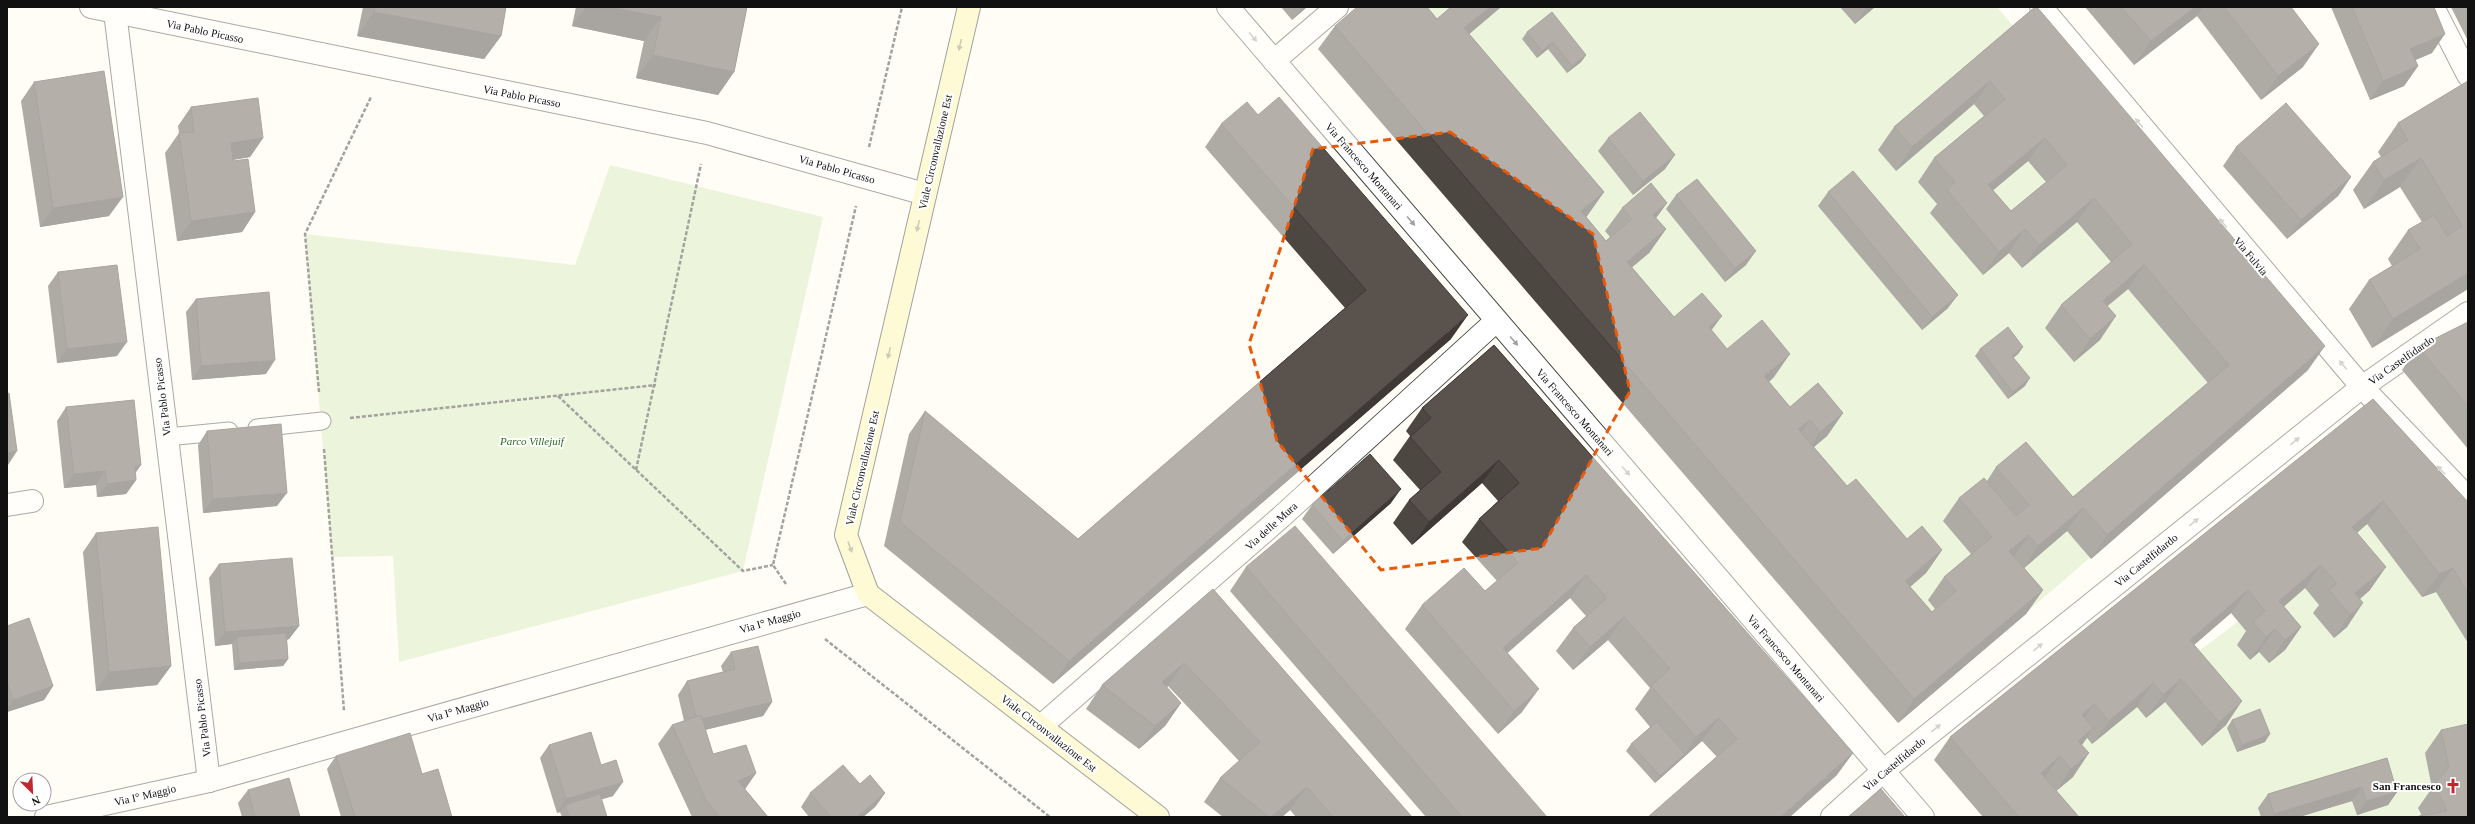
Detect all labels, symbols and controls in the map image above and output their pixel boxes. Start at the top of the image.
street label: Via Pablo Picasso [165,17,245,45]
one-way arrow [1249,31,1258,42]
one-way arrow [957,39,963,51]
street label: Via Pablo Picasso [482,83,562,110]
street label: Viale Circonvallazione Est [916,93,954,211]
one-way arrow [2134,118,2143,129]
street label: Via Francesco Montanari [1323,120,1405,212]
street label: Via Pablo Picasso [797,152,877,186]
one-way arrow [1406,215,1415,226]
one-way arrow [2218,217,2227,228]
one-way arrow [914,220,920,232]
street label: Via Fulvia [2232,234,2270,278]
street label: Via Castelfidardo [2366,333,2436,387]
one-way arrow [1509,335,1518,346]
one-way arrow [885,347,891,359]
street label: Via Pablo Picasso [151,357,173,437]
one-way arrow [2338,360,2347,370]
street label: Via Francesco Montanari [1534,366,1616,458]
street label: Viale Circonvallazione Est [843,409,881,527]
park label: Parco Villejuif [499,435,566,447]
one-way arrow [2290,436,2301,445]
one-way arrow [2436,465,2446,475]
one-way arrow [1621,466,1630,476]
street label: Via delle Mura [1242,499,1300,553]
one-way arrow [2188,518,2199,526]
street label: Via Castelfidardo [2112,531,2180,589]
one-way arrow [848,542,854,554]
street label: Via I° Maggio [738,606,802,635]
street label: Via Francesco Montanari [1745,612,1827,704]
one-way arrow [2032,643,2043,652]
street label: Via Pablo Picasso [191,678,213,758]
street label: Viale Circonvallazione Est [999,692,1099,774]
street label: Via I° Maggio [426,695,490,724]
one-way arrow [1931,724,1942,733]
street label: Via Castelfidardo [1861,734,1928,793]
north arrow [12,772,52,812]
church icon: San Francesco [2444,777,2462,795]
place label: San Francesco [2373,780,2441,792]
street label: Via I° Maggio [113,782,178,808]
text: N [30,794,42,808]

